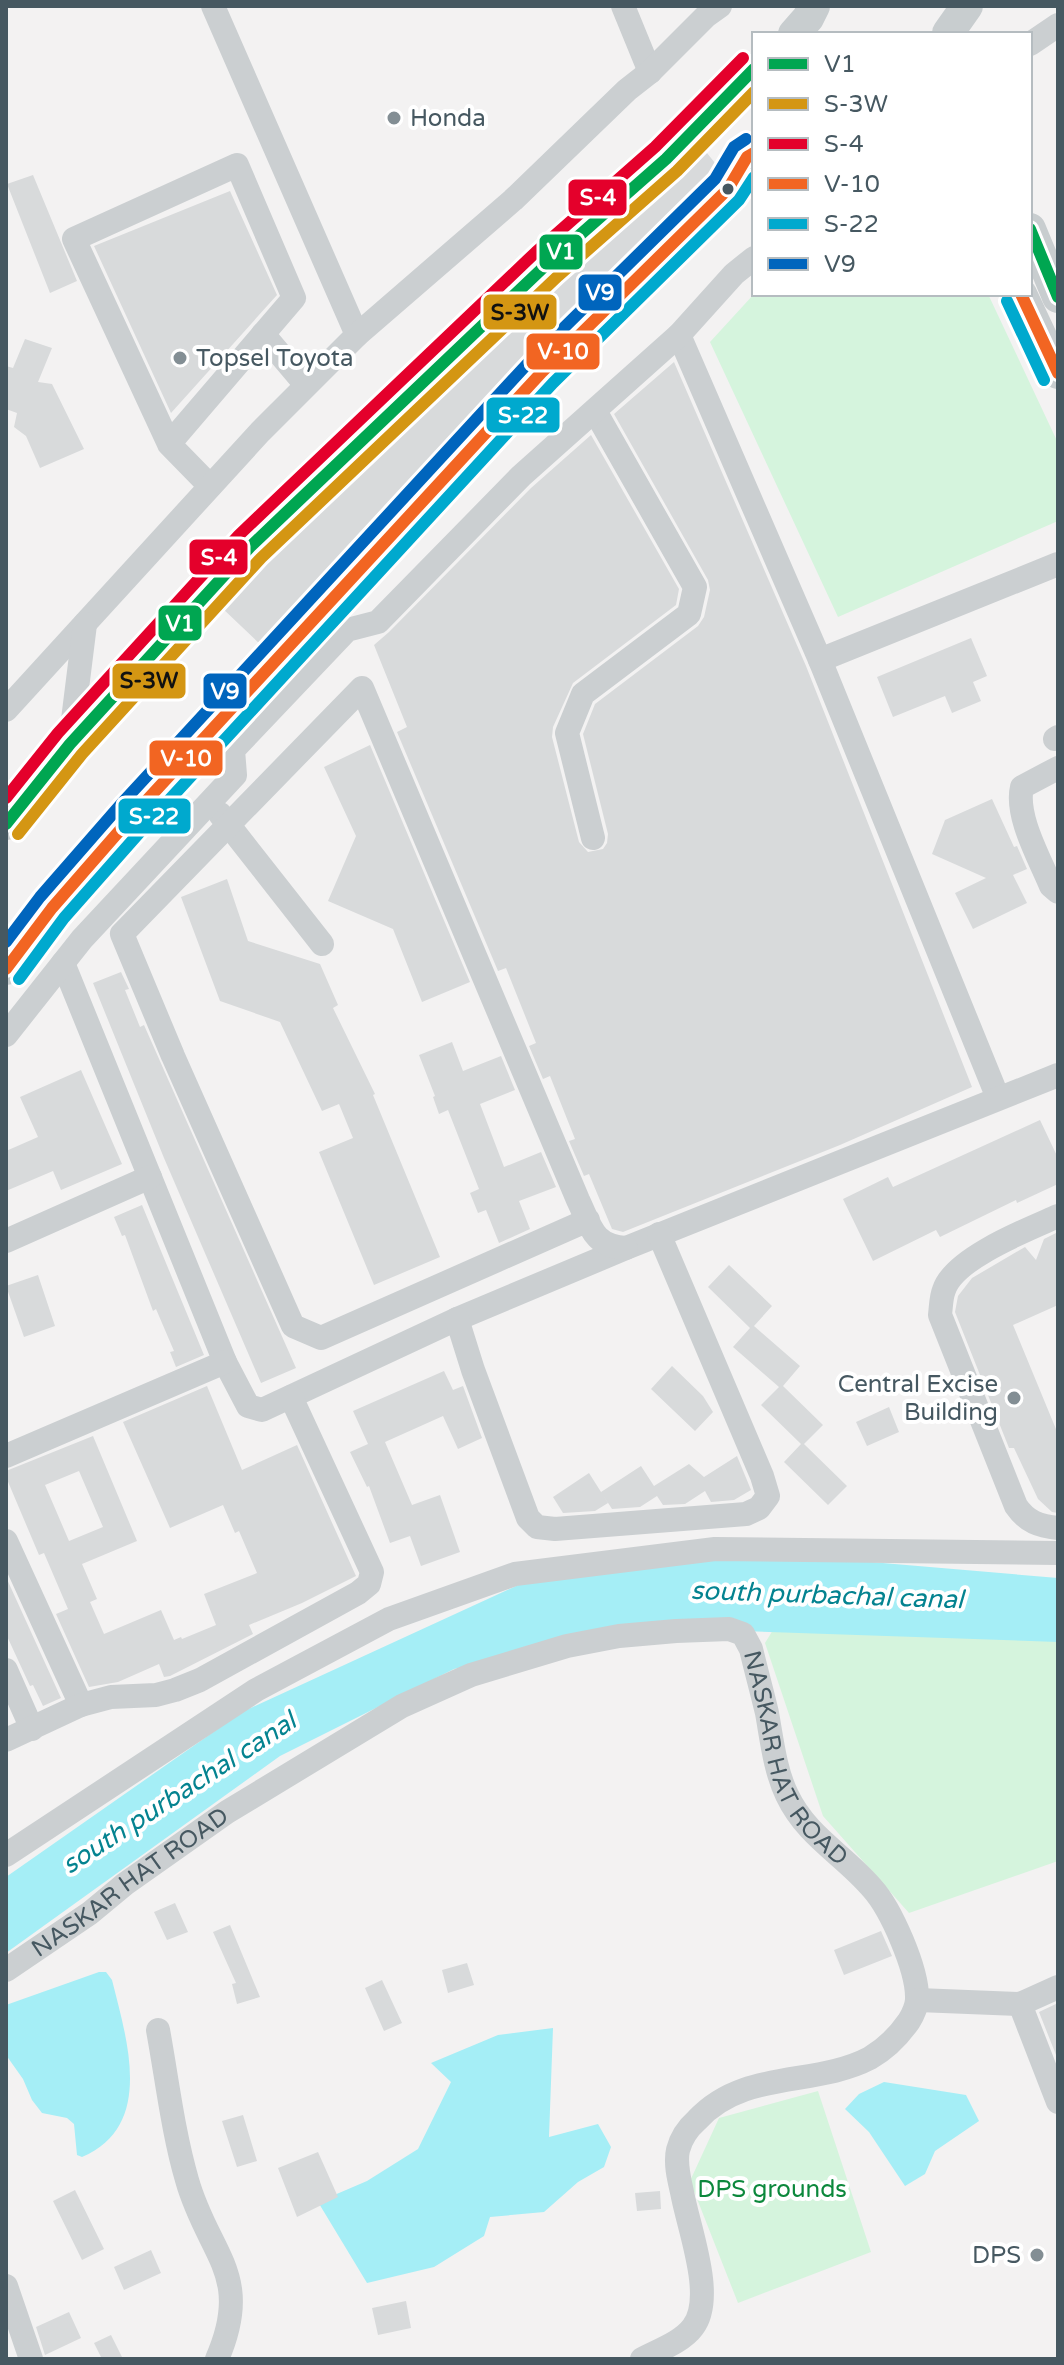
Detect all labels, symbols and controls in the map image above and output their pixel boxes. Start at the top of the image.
legend [752,32,1032,296]
text: V1 [824,50,856,79]
text: S-3W [824,90,888,119]
place label: Honda [410,104,486,133]
marker: Honda [385,109,403,127]
text: S-4 [824,130,864,159]
text: V-10 [824,170,880,199]
line badge: S-4 [567,178,628,217]
unlabelled marker [720,181,736,197]
text: S-4 [580,185,616,211]
text: S-22 [824,210,879,239]
line badge: V1 [538,233,584,271]
text: V1 [546,239,576,265]
text: V9 [824,250,856,279]
line badge: V9 [577,273,623,312]
text: V9 [585,280,615,306]
line badge: S-3W [482,293,558,331]
text: S-3W [491,300,550,326]
line badge: V-10 [525,332,601,371]
text: V-10 [537,339,589,365]
place label: Topsel Toyota [196,344,354,373]
marker: Topsel Toyota [171,349,189,367]
line badge: S-22 [485,396,561,434]
text: S-22 [498,403,548,429]
line badge: S-4 [188,538,249,576]
text: S-4 [201,545,237,571]
line badge: V1 [157,604,203,642]
text: V1 [165,611,195,637]
line badge: S-3W [111,662,187,700]
text: S-3W [120,668,179,694]
line badge: V9 [202,672,248,710]
text: V9 [210,679,240,705]
line badge: V-10 [148,739,224,777]
text: V-10 [160,746,212,772]
line badge: S-22 [117,797,192,835]
text: S-22 [129,804,179,830]
place label: Central Excise Building [838,1370,998,1427]
marker: Central Excise Building [1005,1389,1023,1407]
water label: south purbachal canal [690,1575,967,1615]
street label: NASKAR HAT ROAD [737,1648,854,1872]
water label: south purbachal canal [56,1704,305,1880]
street label: NASKAR HAT ROAD [26,1801,234,1963]
park label: DPS grounds [697,2175,847,2204]
place label: DPS [972,2241,1021,2270]
marker: DPS [1028,2246,1046,2264]

